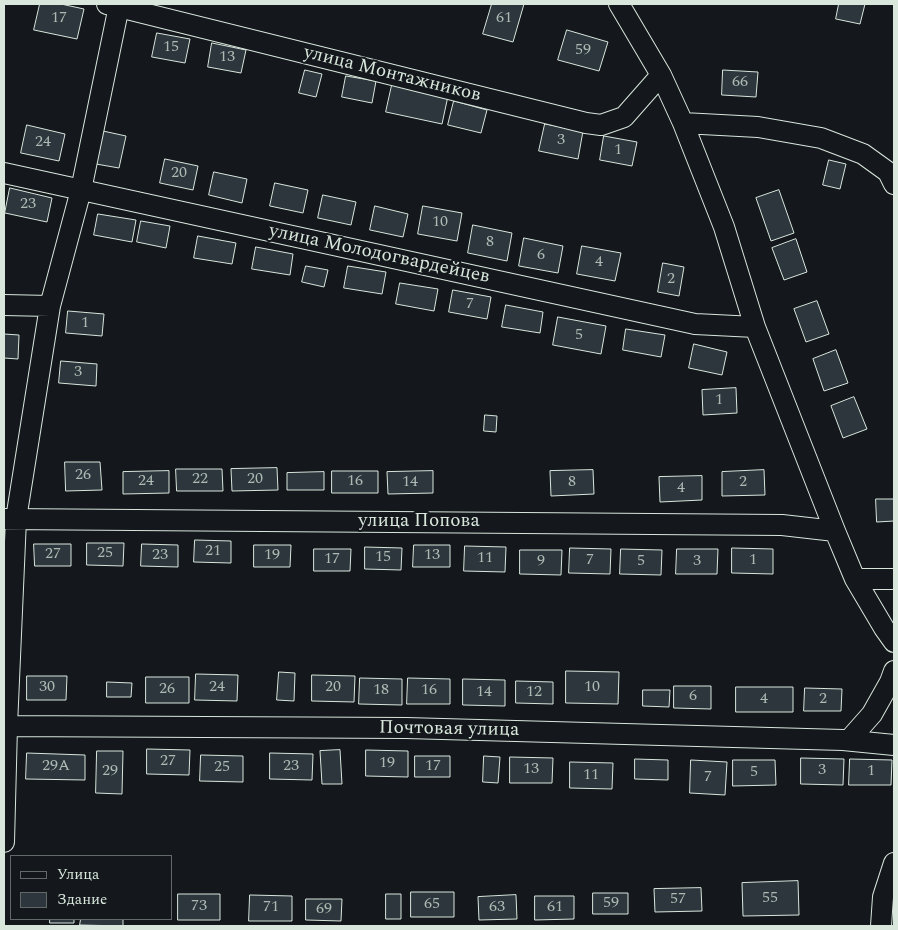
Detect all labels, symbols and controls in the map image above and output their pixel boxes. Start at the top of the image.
house number: 17 [51,9,67,29]
house number: 61 [496,9,512,29]
house number: 15 [163,38,179,58]
house number: 59 [575,41,591,61]
street label: улица Монтажников [301,42,483,108]
house number: 13 [219,48,235,68]
house number: 66 [732,73,748,93]
house number: 3 [557,131,565,151]
house number: 24 [35,133,51,153]
house number: 1 [614,141,622,161]
house number: 20 [171,164,187,184]
house number: 23 [20,195,36,215]
house number: 10 [432,213,448,233]
street label: улица Молодогвардейцев [267,220,491,290]
house number: 8 [486,233,494,253]
house number: 6 [537,246,545,266]
house number: 4 [595,253,603,273]
house number: 2 [667,270,675,290]
house number: 7 [466,295,474,315]
house number: 1 [81,314,89,334]
house number: 5 [575,326,583,346]
house number: 3 [74,363,82,383]
house number: 1 [715,391,723,411]
house number: 26 [75,466,91,486]
house number: 22 [192,470,208,490]
house number: 20 [247,470,263,490]
house number: 24 [138,472,154,492]
house number: 16 [347,472,363,492]
house number: 14 [402,473,418,493]
house number: 8 [568,473,576,493]
house number: 2 [739,473,747,493]
house number: 4 [677,479,685,499]
street label: улица Попова [358,511,480,533]
house number: 21 [205,542,221,562]
house number: 25 [97,544,113,564]
house number: 27 [45,545,61,565]
house number: 23 [152,546,168,566]
house number: 19 [264,546,280,566]
house number: 13 [424,546,440,566]
house number: 15 [375,548,391,568]
house number: 11 [477,549,493,569]
house number: 17 [324,550,340,570]
house number: 7 [586,551,594,571]
house number: 1 [749,551,757,571]
house number: 9 [537,552,545,572]
house number: 5 [637,552,645,572]
house number: 3 [693,552,701,572]
house number: 30 [39,678,55,698]
house number: 24 [209,678,225,698]
house number: 20 [325,678,341,698]
house number: 10 [584,678,600,698]
house number: 26 [159,680,175,700]
house number: 18 [373,681,389,701]
house number: 16 [421,681,437,701]
house number: 14 [476,683,492,703]
house number: 12 [526,683,542,703]
house number: 6 [689,687,697,707]
house number: 4 [760,690,768,710]
house number: 2 [819,690,827,710]
street label: Почтовая улица [379,717,519,743]
house number: 27 [160,752,176,772]
house number: 19 [379,754,395,774]
house number: 29А [42,757,70,777]
house number: 23 [283,757,299,777]
house number: 17 [425,757,441,777]
house number: 25 [214,758,230,778]
house number: 13 [523,760,539,780]
house number: 3 [818,761,826,781]
house number: 29 [102,762,118,782]
house number: 1 [867,762,875,782]
house number: 5 [750,763,758,783]
house number: 11 [583,766,599,786]
house number: 7 [704,768,712,788]
legend [10,855,172,920]
text: Улица [57,863,99,886]
text: Здание [57,888,107,911]
house number: 55 [762,889,778,909]
house number: 57 [670,890,686,910]
house number: 59 [603,894,619,914]
house number: 65 [424,895,440,915]
house number: 73 [191,897,207,917]
house number: 71 [263,898,279,918]
house number: 63 [489,898,505,918]
house number: 61 [547,898,563,918]
house number: 69 [316,900,332,920]

